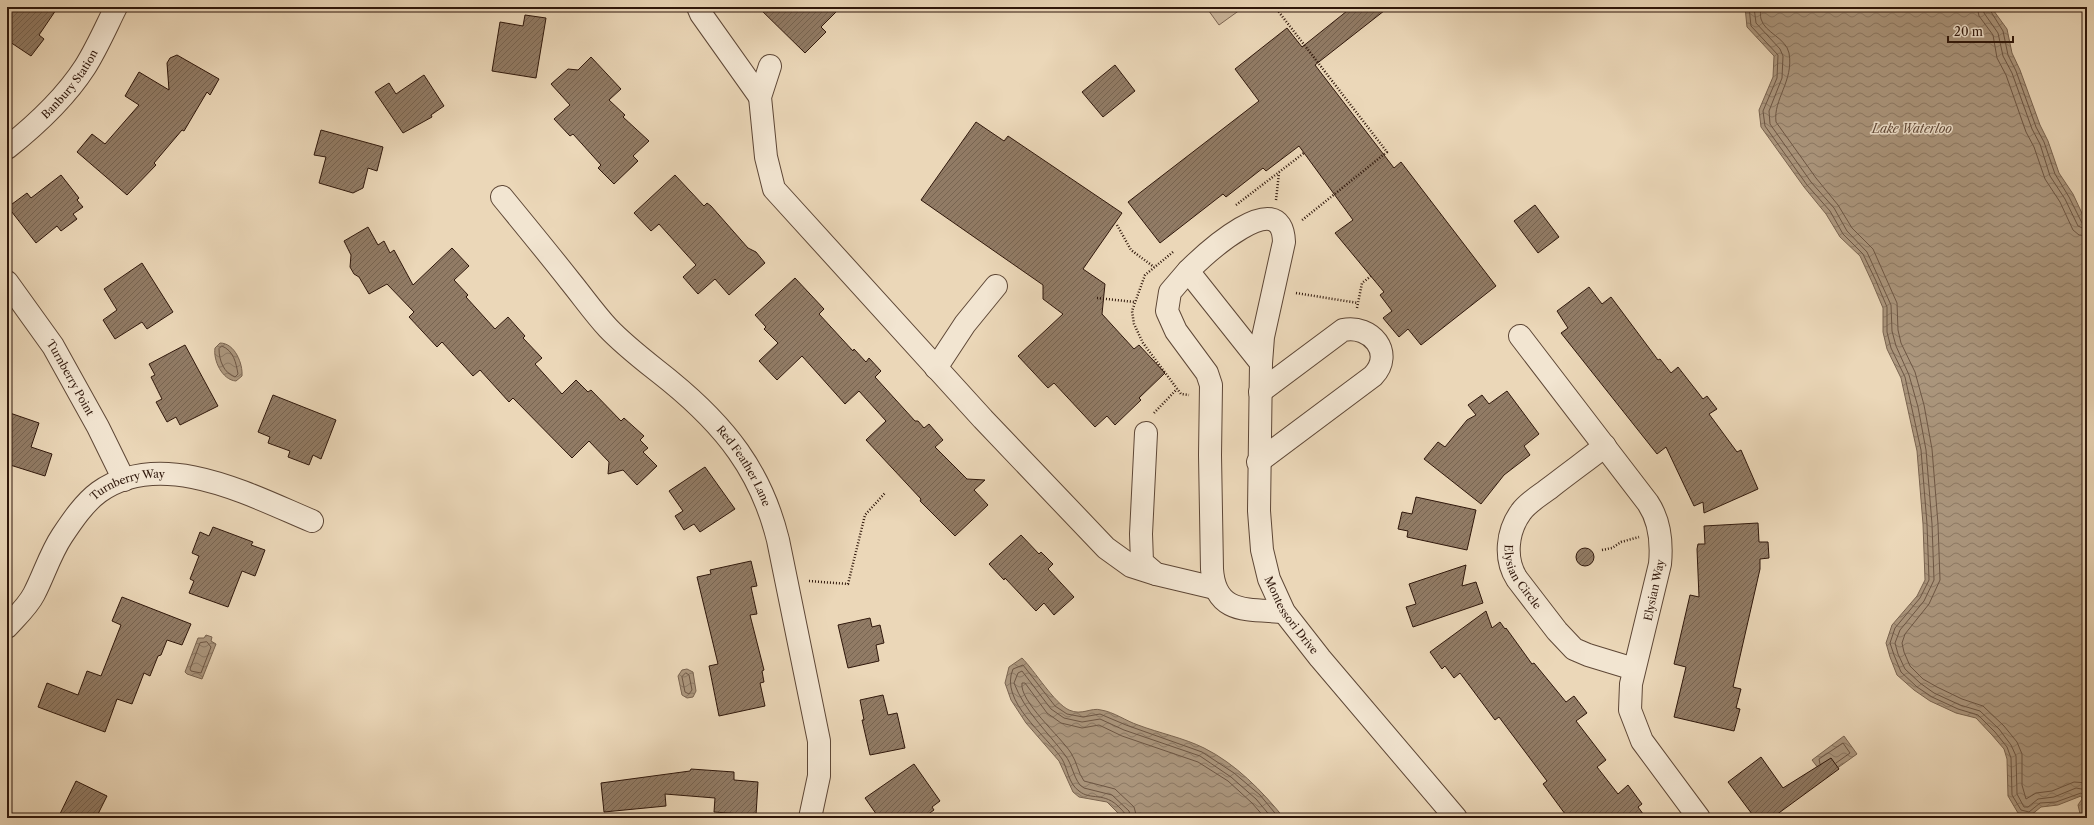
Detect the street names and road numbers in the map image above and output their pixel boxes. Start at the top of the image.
street label: Banbury Station [38,47,101,122]
street label: Turnberry Point [44,337,97,418]
street label: Red Feather Lane [714,423,774,508]
street label: Turnberry Way [87,467,166,503]
street label: Elysian Circle [1502,544,1544,612]
street label: Elysian Way [1641,557,1668,622]
street label: Montessori Drive [1262,574,1321,657]

